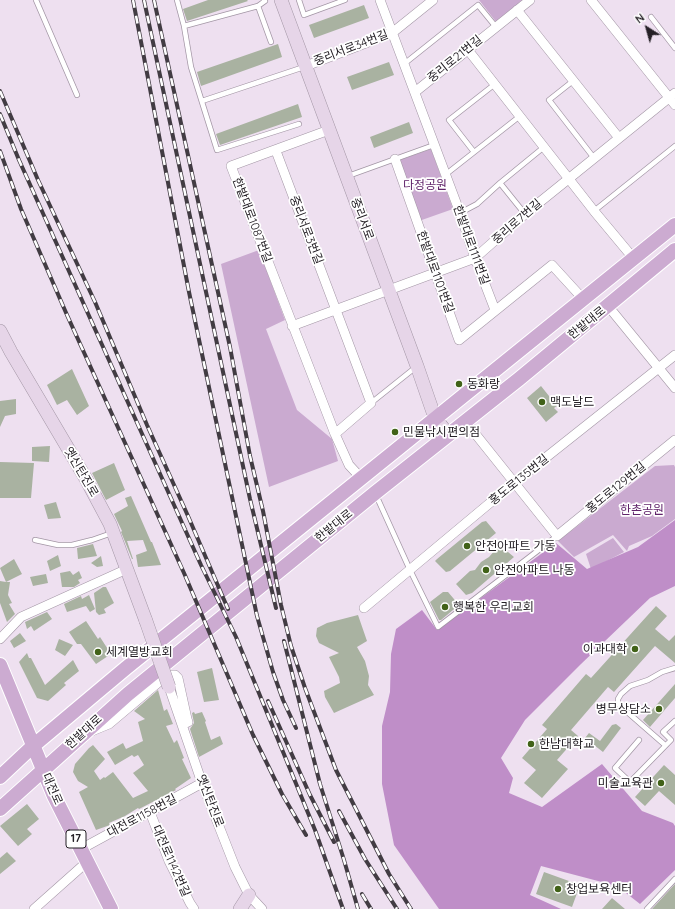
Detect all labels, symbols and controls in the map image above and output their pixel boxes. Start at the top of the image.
north arrow [627,8,667,48]
text: N [632,10,647,26]
street label: 중리서로34번길 [312,27,390,69]
street label: 중리로21번길 [425,33,485,85]
street label: 한밭대로1087번길 [229,175,275,265]
park label: 다정공원 [403,178,447,192]
street label: 중리서로3번길 [286,194,326,266]
street label: 중리서로 [348,196,376,242]
street label: 중리로7번길 [489,196,545,248]
street label: 한밭대로1111번길 [450,203,492,287]
street label: 한밭대로1101번길 [413,229,457,315]
street label: 한밭대로 [565,304,609,342]
place label: 동화랑 [467,377,500,391]
marker: 동화랑 [454,379,464,389]
place label: 맥도날드 [550,395,594,409]
marker: 맥도날드 [537,397,547,407]
place label: 민물낚시편의점 [403,425,480,439]
marker: 민물낚시편의점 [390,427,400,437]
street label: 옛신탄진로 [61,444,101,500]
street label: 홍도로135번길 [486,452,552,508]
street label: 홍도로129번길 [583,459,649,517]
park label: 한촌공원 [620,503,664,517]
street label: 한밭대로 [312,507,356,545]
place label: 안전아파트 가동 [475,539,556,553]
marker: 안전아파트 가동 [462,541,472,551]
place label: 안전아파트 나동 [494,563,575,577]
marker: 안전아파트 나동 [481,565,491,575]
place label: 행복한 우리교회 [453,600,534,614]
marker: 행복한 우리교회 [440,602,450,612]
place label: 이과대학 [583,642,627,656]
marker: 이과대학 [630,644,640,654]
place label: 세계열방교회 [106,645,172,659]
marker: 세계열방교회 [93,647,103,657]
place label: 병무상담소 [596,702,651,716]
marker: 병무상담소 [654,704,664,714]
street label: 한밭대로 [63,712,105,752]
place label: 한남대학교 [539,737,594,751]
marker: 한남대학교 [526,739,536,749]
street label: 대전로 [39,771,65,807]
street label: 옛신탄진로 [193,773,227,829]
place label: 미술교육관 [598,776,653,790]
marker: 미술교육관 [656,778,666,788]
street label: 대전로1158번길 [105,792,179,840]
street label: 대전로1142번길 [149,823,193,899]
road number: 17 [66,830,86,848]
place label: 창업보육센터 [566,882,632,896]
marker: 창업보육센터 [553,884,563,894]

